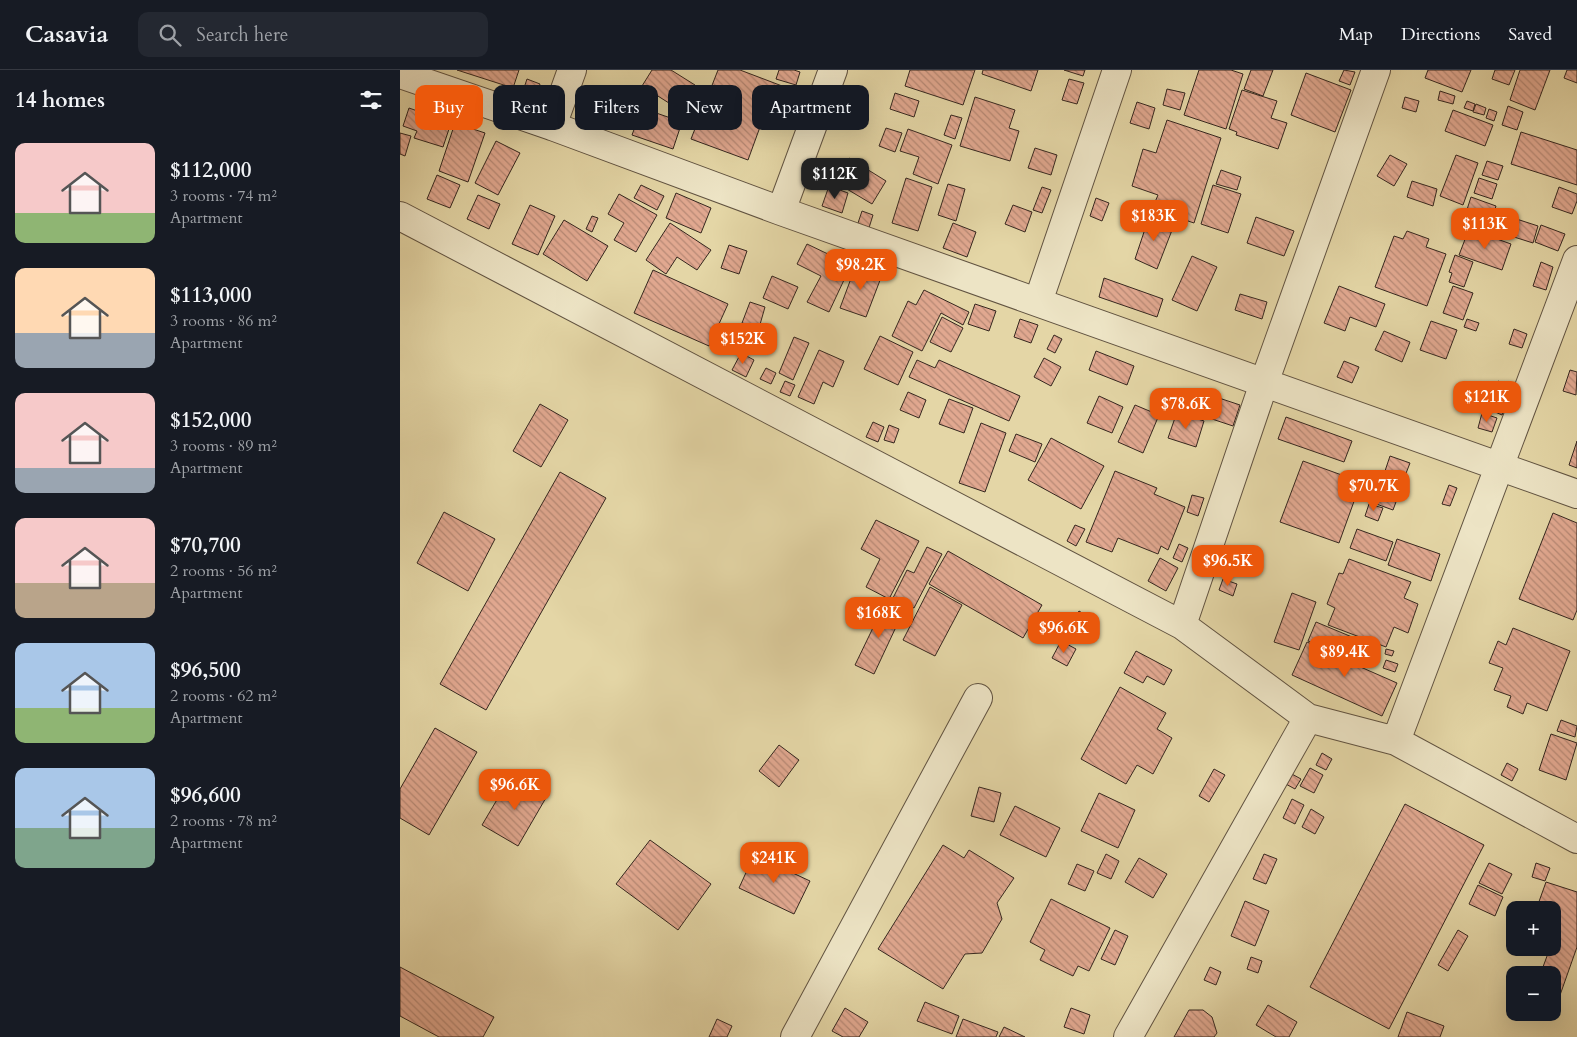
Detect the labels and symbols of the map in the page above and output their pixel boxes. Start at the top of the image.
pin: $112K [800,158,870,200]
pin: $183K [1119,200,1189,242]
pin: $113K [1450,208,1520,250]
pin: $98.2K [820,248,902,291]
pin: $152K [708,322,778,365]
pin: $121K [1452,380,1522,423]
pin: $78.6K [1145,388,1227,430]
pin: $70.7K [1333,470,1415,512]
pin: $96.5K [1187,544,1269,587]
pin: $168K [844,596,914,639]
pin: $96.6K [1023,612,1105,654]
pin: $89.4K [1304,636,1386,678]
pin: $96.6K [474,768,556,811]
pin: $241K [739,842,809,884]

